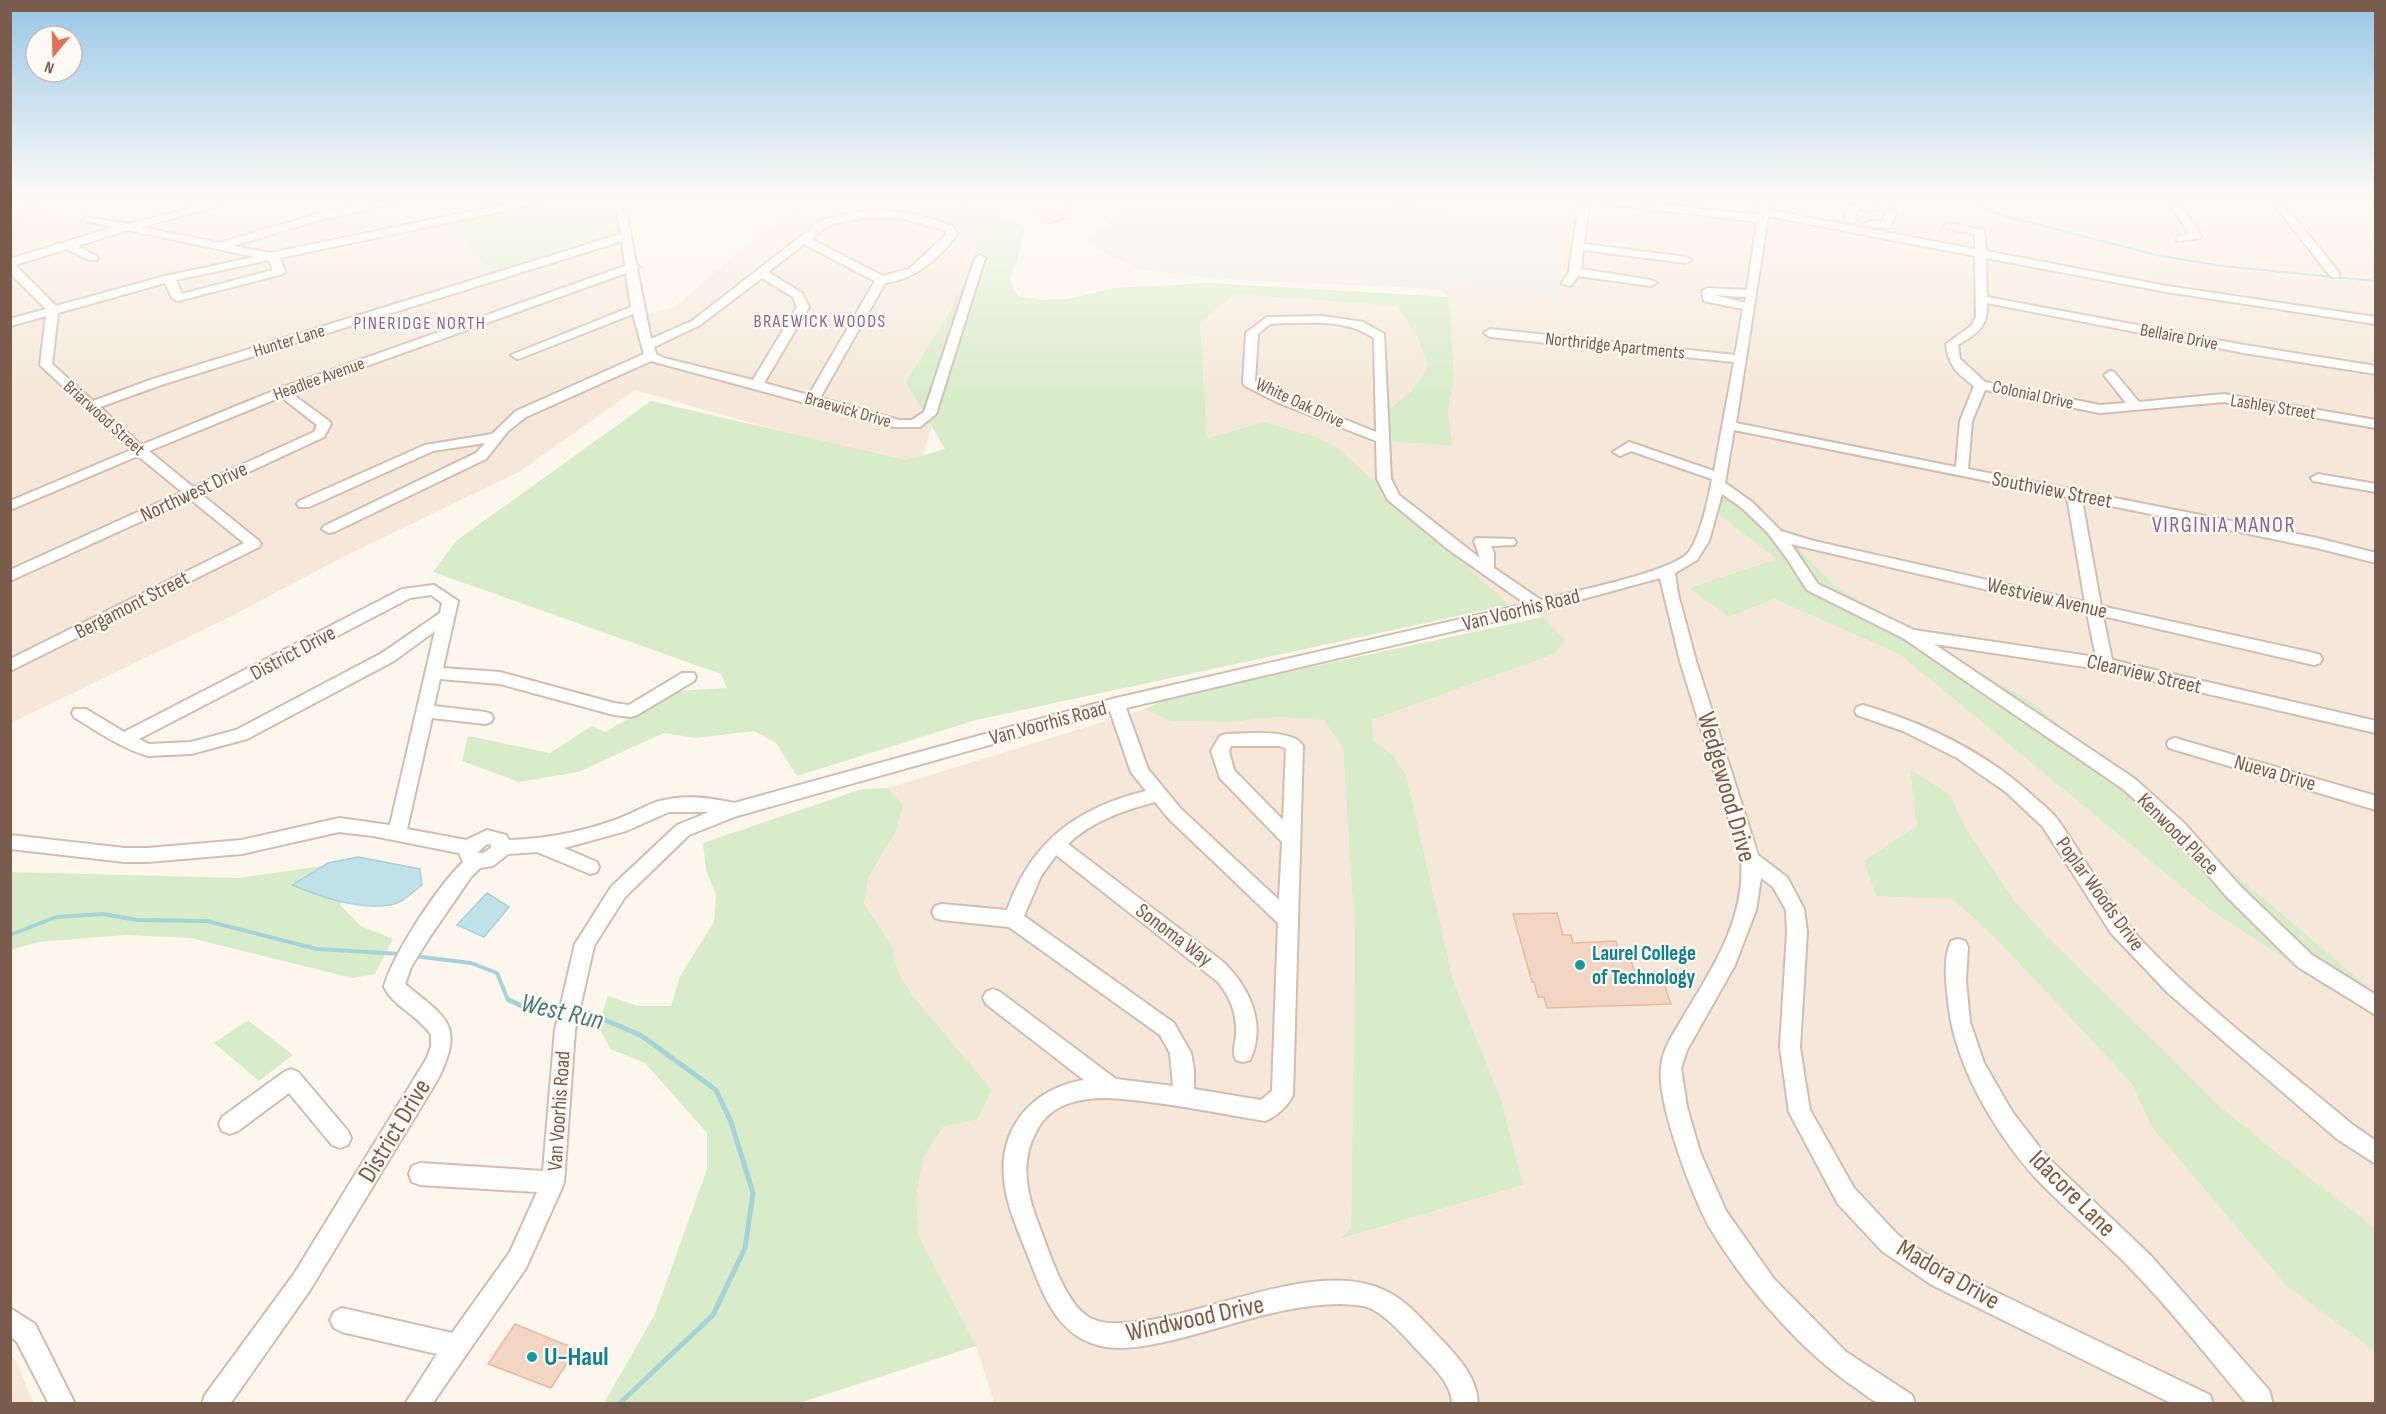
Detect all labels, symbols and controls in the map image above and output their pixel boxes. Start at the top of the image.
north arrow [24,24,84,84]
text: N [42,56,57,77]
district label: BRAEWICK WOODS [753,311,887,332]
district label: PINERIDGE NORTH [353,313,487,334]
street label: Bellaire Drive [2138,319,2220,355]
street label: Hunter Lane [251,320,327,362]
street label: Northridge Apartments [1544,328,1686,364]
street label: Headlee Avenue [271,353,367,405]
street label: White Oak Drive [1252,373,1348,433]
street label: Briarwood Street [59,376,149,460]
street label: Colonial Drive [1990,376,2076,414]
street label: Braewick Drive [802,388,894,432]
street label: Lashley Street [2229,390,2318,424]
street label: Northwest Drive [137,456,251,528]
street label: Southview Street [1990,466,2114,514]
district label: VIRGINIA MANOR [2152,512,2296,539]
street label: Bergamont Street [71,566,193,644]
street label: Westview Avenue [1984,572,2110,624]
street label: Van Voorhis Road [1460,583,1582,637]
street label: District Drive [246,620,340,686]
street label: Clearview Street [2084,649,2204,699]
street label: Van Voorhis Road [987,695,1109,751]
street label: Wedgewood Drive [1690,708,1762,866]
street label: Nueva Drive [2231,749,2319,797]
street label: Kenwood Place [2132,788,2224,880]
street label: Poplar Woods Drive [2050,832,2150,956]
street label: Sonoma Way [1131,898,1217,972]
place label: Laurel College of Technology [1592,941,1696,990]
marker: Laurel College of Technology [1573,958,1587,972]
water label: West Run [518,987,606,1037]
street label: Van Voorhis Road [542,1050,576,1172]
street label: District Drive [352,1074,438,1188]
street label: Idacore Lane [2022,1144,2122,1244]
street label: Madora Drive [1891,1233,2005,1317]
street label: Windwood Drive [1123,1289,1267,1349]
place label: U-Haul [544,1342,609,1373]
marker: U-Haul [525,1350,539,1364]

